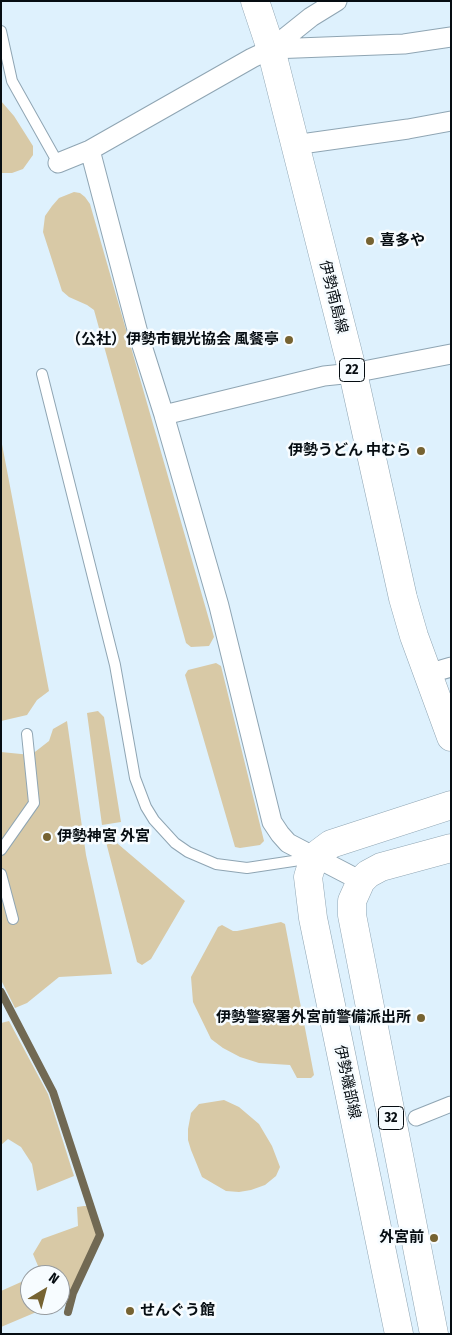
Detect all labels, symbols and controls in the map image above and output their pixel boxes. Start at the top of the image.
place label: 喜多や [380,232,425,250]
marker: 喜多や [364,235,376,247]
street label: 伊勢南島線 [315,258,351,336]
place label: （公社）伊勢市観光協会 風餐亭 [66,331,279,349]
marker: （公社）伊勢市観光協会 風餐亭 [283,334,295,346]
road number: 22 [340,358,364,382]
place label: 伊勢うどん 中むら [288,442,411,460]
marker: 伊勢うどん 中むら [415,445,427,457]
place label: 伊勢神宮 外宮 [57,828,150,846]
marker: 伊勢神宮 外宮 [41,831,53,843]
place label: 伊勢警察署外宮前警備派出所 [216,1009,411,1027]
marker: 伊勢警察署外宮前警備派出所 [415,1012,427,1024]
street label: 伊勢磯部線 [330,1043,364,1121]
road number: 32 [378,1106,404,1130]
place label: 外宮前 [379,1229,424,1247]
marker: 外宮前 [428,1232,440,1244]
north arrow [20,1265,70,1315]
text: N [45,1269,62,1288]
place label: せんぐう館 [140,1302,215,1320]
marker: せんぐう館 [124,1305,136,1317]

